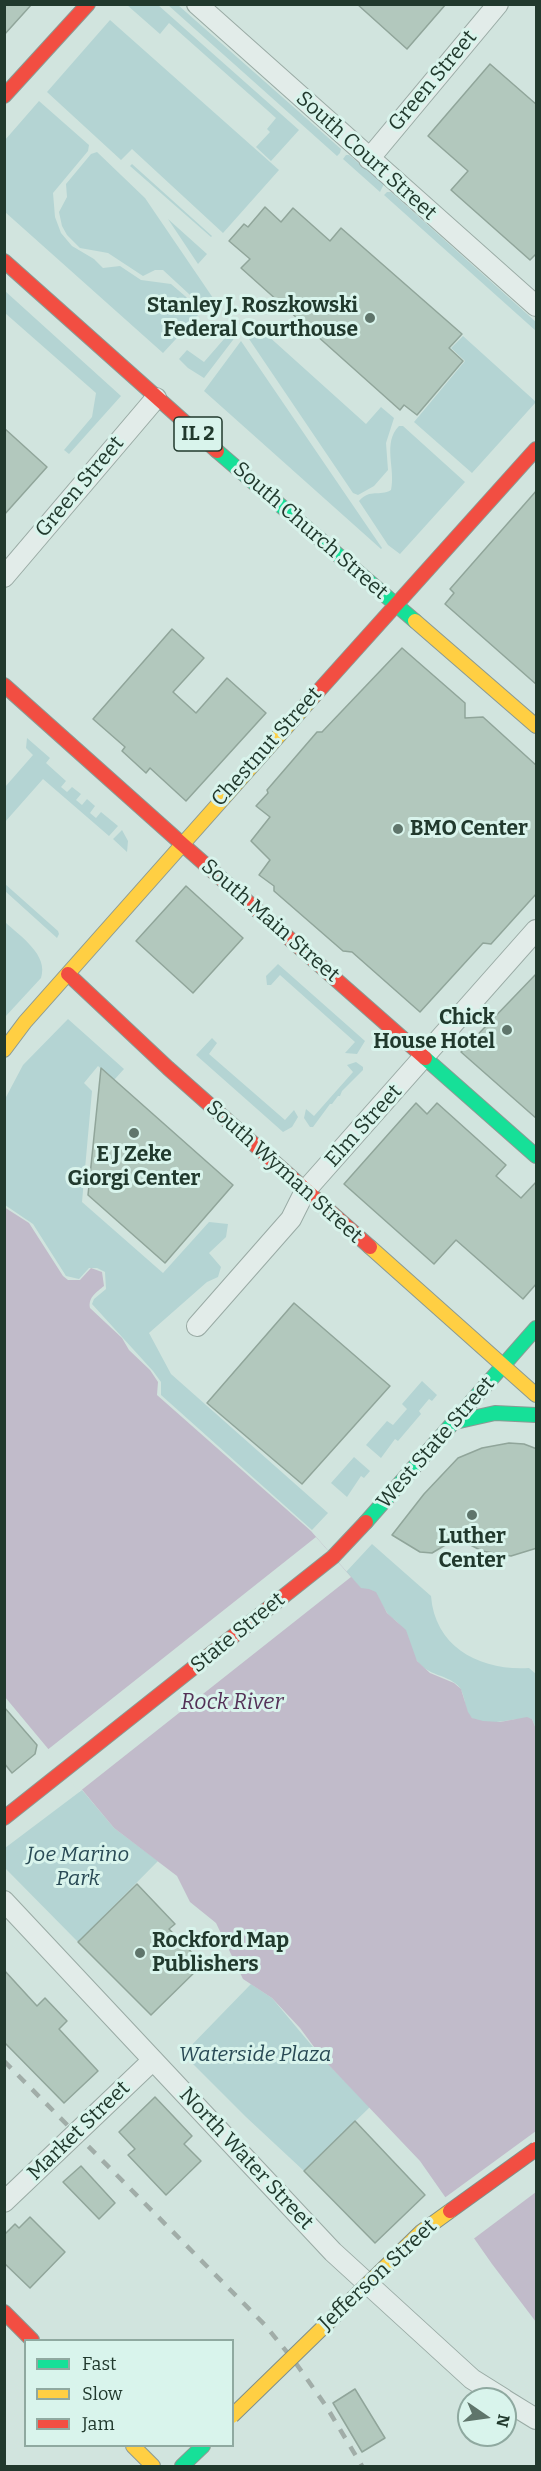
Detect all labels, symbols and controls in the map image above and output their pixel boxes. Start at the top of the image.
street label: Green Street [383,25,483,137]
street label: South Court Street [290,86,442,226]
place label: Stanley J. Roszkowski Federal Courthouse [147,293,358,343]
marker: Stanley J. Roszkowski Federal Courthouse [363,311,377,325]
road number: IL 2 [174,417,222,451]
street label: Green Street [30,431,130,543]
street label: South Church Street [227,457,393,605]
street label: Chestnut Street [207,682,327,812]
place label: BMO Center [410,816,528,842]
marker: BMO Center [391,822,405,836]
street label: South Main Street [196,854,344,988]
place label: Chick House Hotel [373,1005,495,1055]
marker: Chick House Hotel [500,1023,514,1037]
street label: Elm Street [320,1079,408,1173]
street label: South Wyman Street [201,1095,367,1249]
marker: E J Zeke Giorgi Center [127,1126,141,1140]
place label: E J Zeke Giorgi Center [68,1142,200,1192]
street label: West State Street [372,1372,500,1514]
marker: Luther Center [465,1508,479,1522]
place label: Luther Center [438,1524,506,1574]
street label: State Street [186,1587,290,1679]
water label: Rock River [181,1690,283,1716]
park label: Joe Marino Park [27,1842,129,1892]
place label: Rockford Map Publishers [152,1928,289,1978]
marker: Rockford Map Publishers [133,1946,147,1960]
park label: Waterside Plaza [179,2042,331,2068]
street label: Market Street [23,2076,135,2186]
street label: North Water Street [174,2083,318,2235]
street label: Jefferson Street [314,2214,442,2336]
legend [24,2339,234,2447]
text: Fast [82,2353,117,2375]
text: Slow [82,2383,122,2405]
north arrow [457,2387,517,2447]
text: Jam [82,2413,115,2435]
text: N [492,2413,514,2429]

